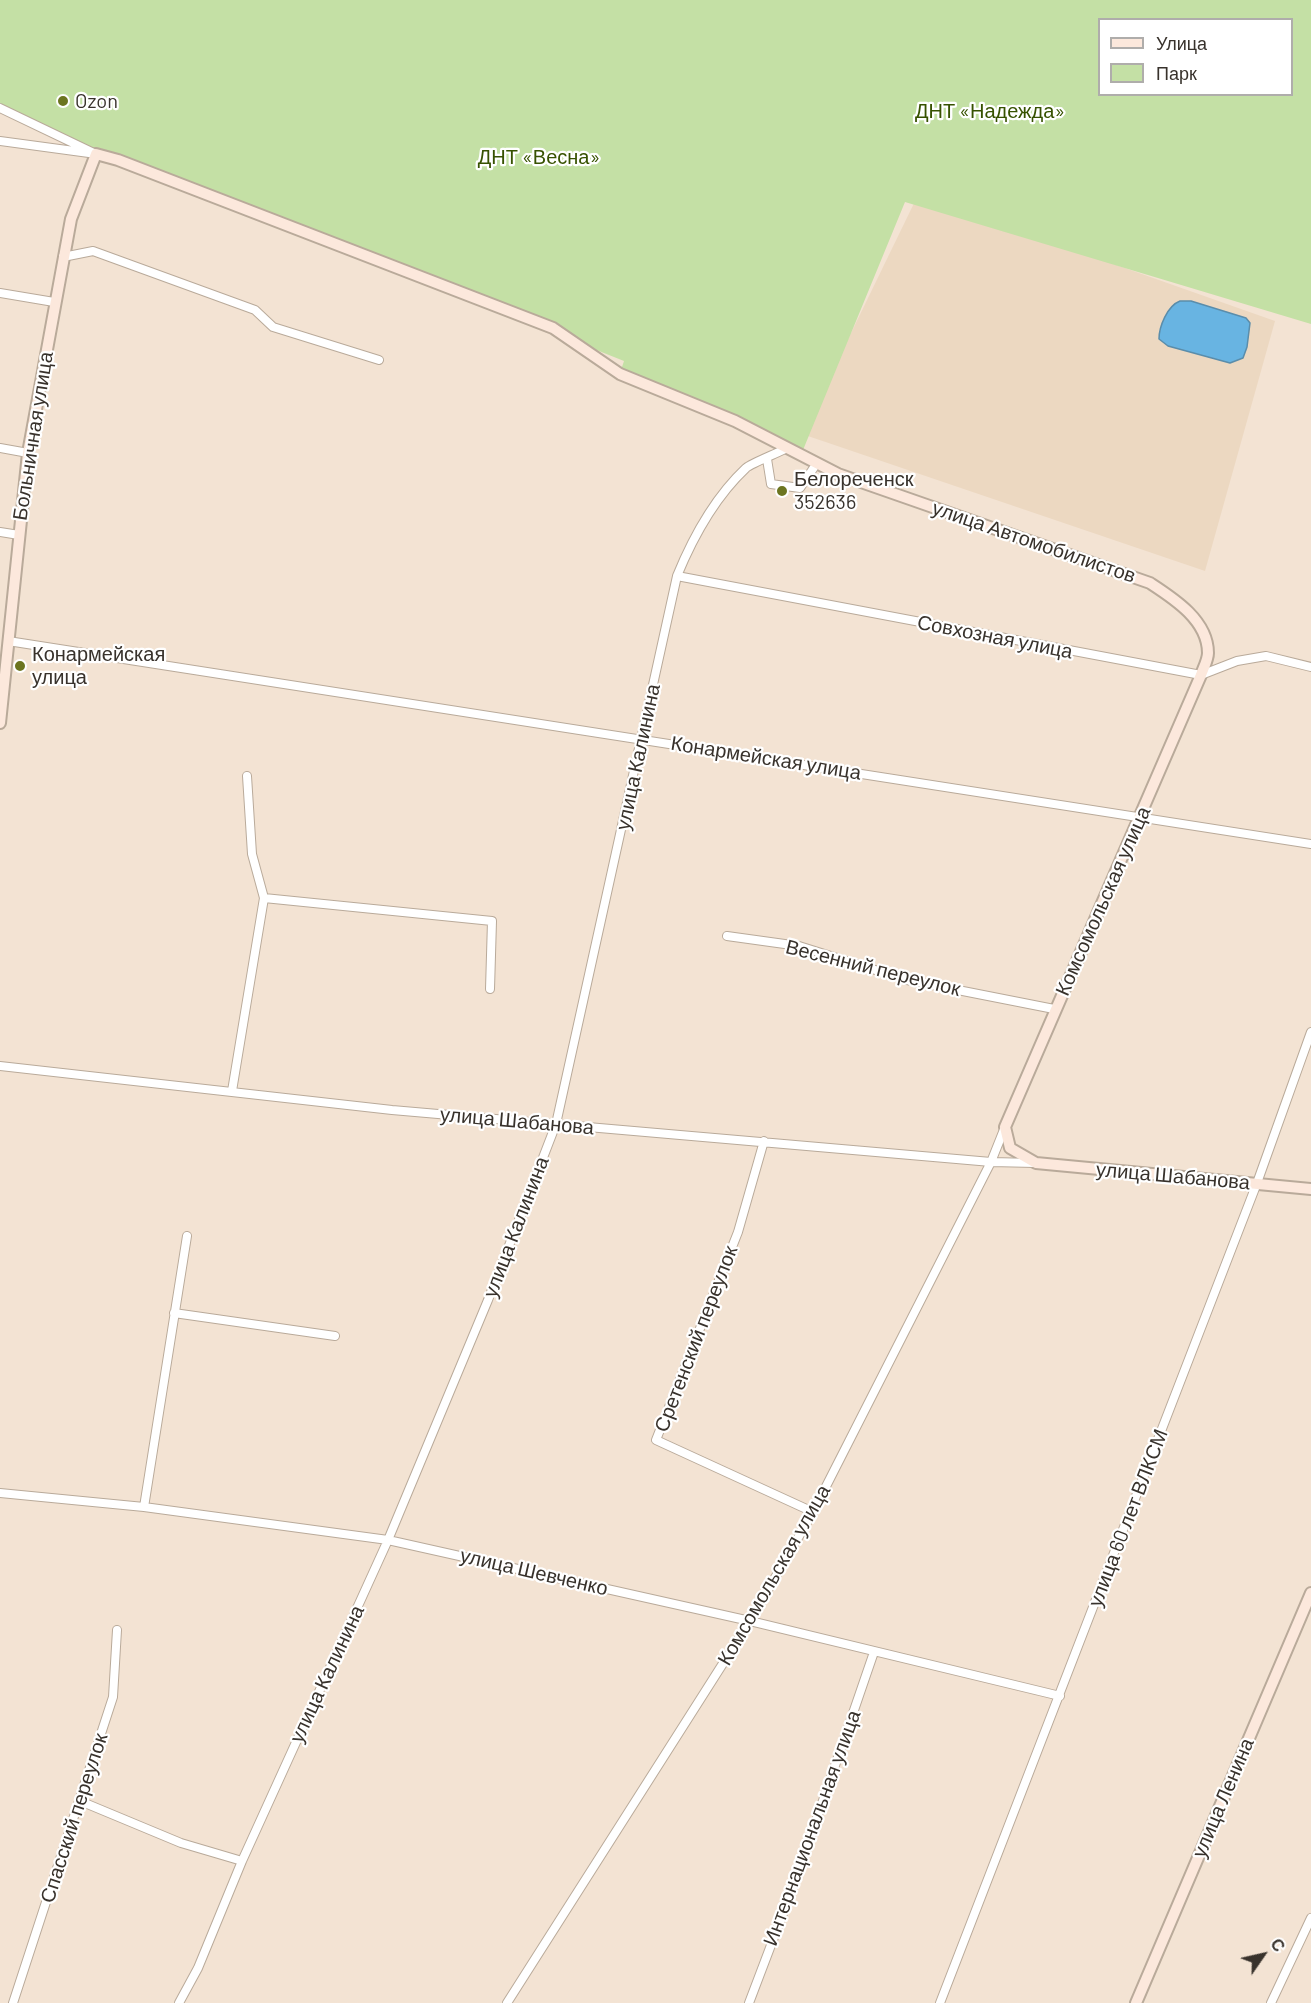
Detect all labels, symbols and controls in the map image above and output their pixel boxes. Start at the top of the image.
legend [1098,18,1293,96]
text: Улица [1156,32,1207,54]
text: Парк [1156,62,1197,84]
place label: Ozon [75,89,118,113]
marker: Ozon [56,94,70,108]
park label: ДНТ «Надежда» [915,99,1065,123]
park label: ДНТ «Весна» [478,145,600,169]
street label: Больничная улица [8,350,58,522]
place label: Белореченск 352636 [794,467,914,514]
marker: Белореченск 352636 [775,484,789,498]
street label: улица Автомобилистов [929,496,1139,588]
street label: Совхозная улица [915,610,1075,664]
place label: Конармейская улица [32,642,165,689]
marker: Конармейская улица [13,659,27,673]
street label: улица Калинина [611,682,665,832]
street label: Конармейская улица [669,731,863,785]
street label: Комсомольская улица [1050,803,1156,999]
street label: Весенний переулок [783,935,963,1001]
street label: улица Шабанова [439,1102,595,1140]
street label: улица Калинина [478,1153,554,1301]
street label: улица Шабанова [1095,1157,1251,1195]
street label: Сретенский переулок [649,1242,743,1436]
street label: улица 60 лет ВЛКСМ [1083,1426,1173,1610]
street label: Комсомольская улица [712,1480,836,1670]
street label: улица Шевченко [458,1543,610,1601]
street label: улица Калинина [285,1601,369,1747]
street label: Интернациональная улица [758,1707,866,1949]
street label: Спасский переулок [35,1730,113,1906]
street label: улица Ленина [1187,1735,1259,1861]
north arrow [1233,1925,1293,1985]
text: С [1267,1935,1289,1955]

